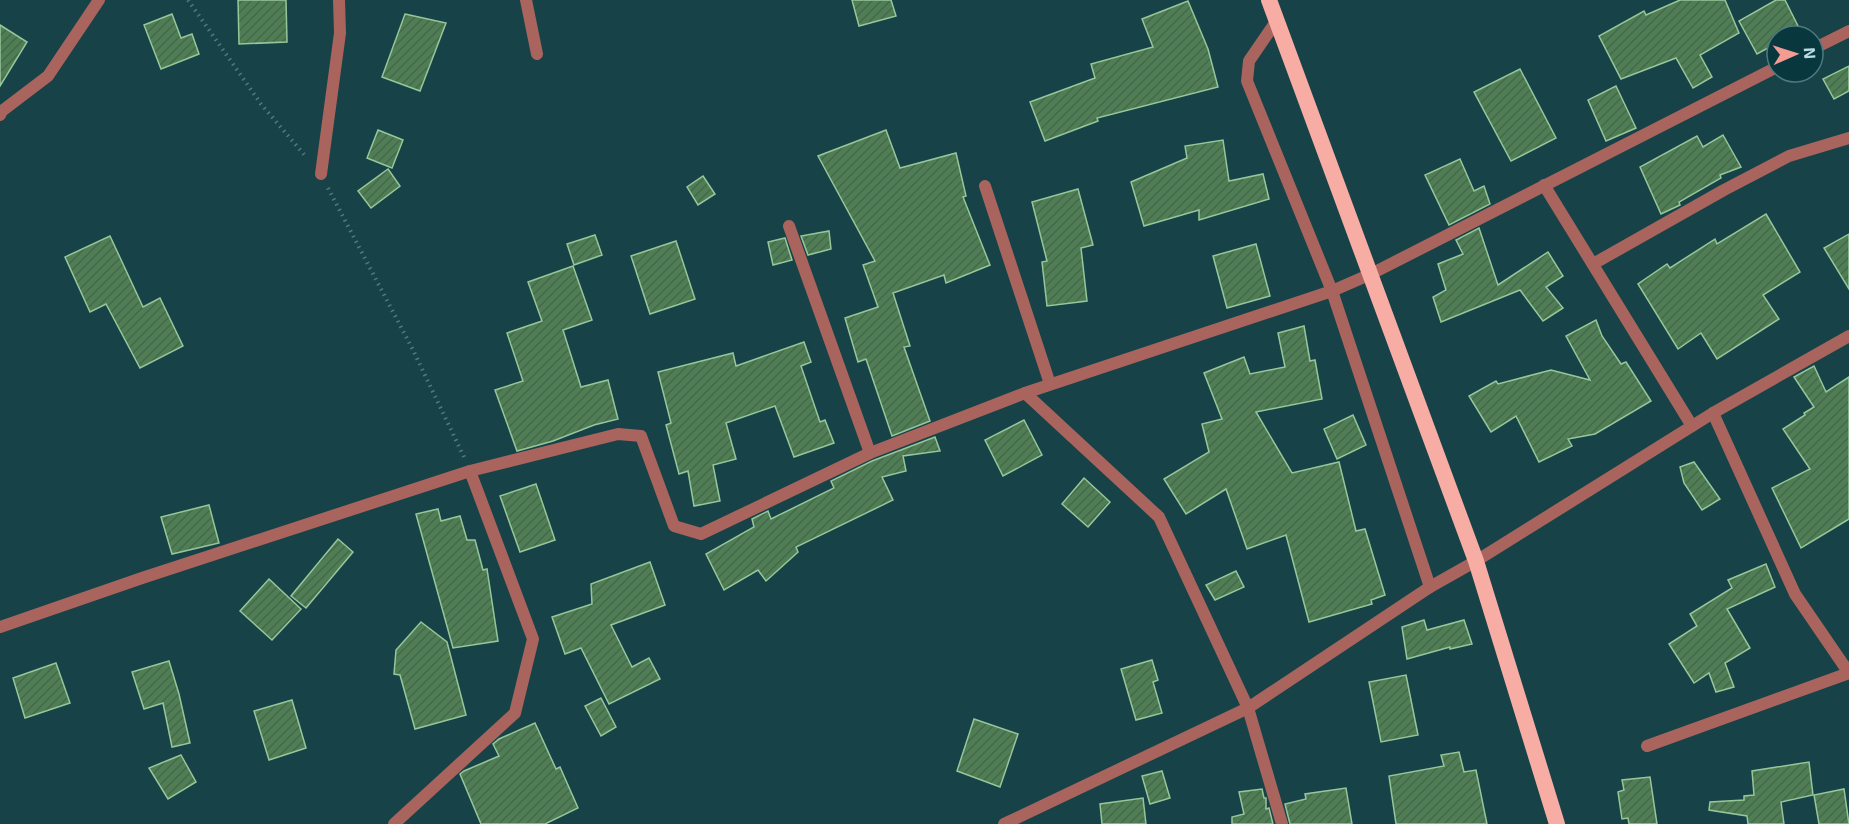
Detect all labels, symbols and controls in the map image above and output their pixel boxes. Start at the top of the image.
north arrow [1765,24,1825,84]
text: N [1801,47,1820,59]

